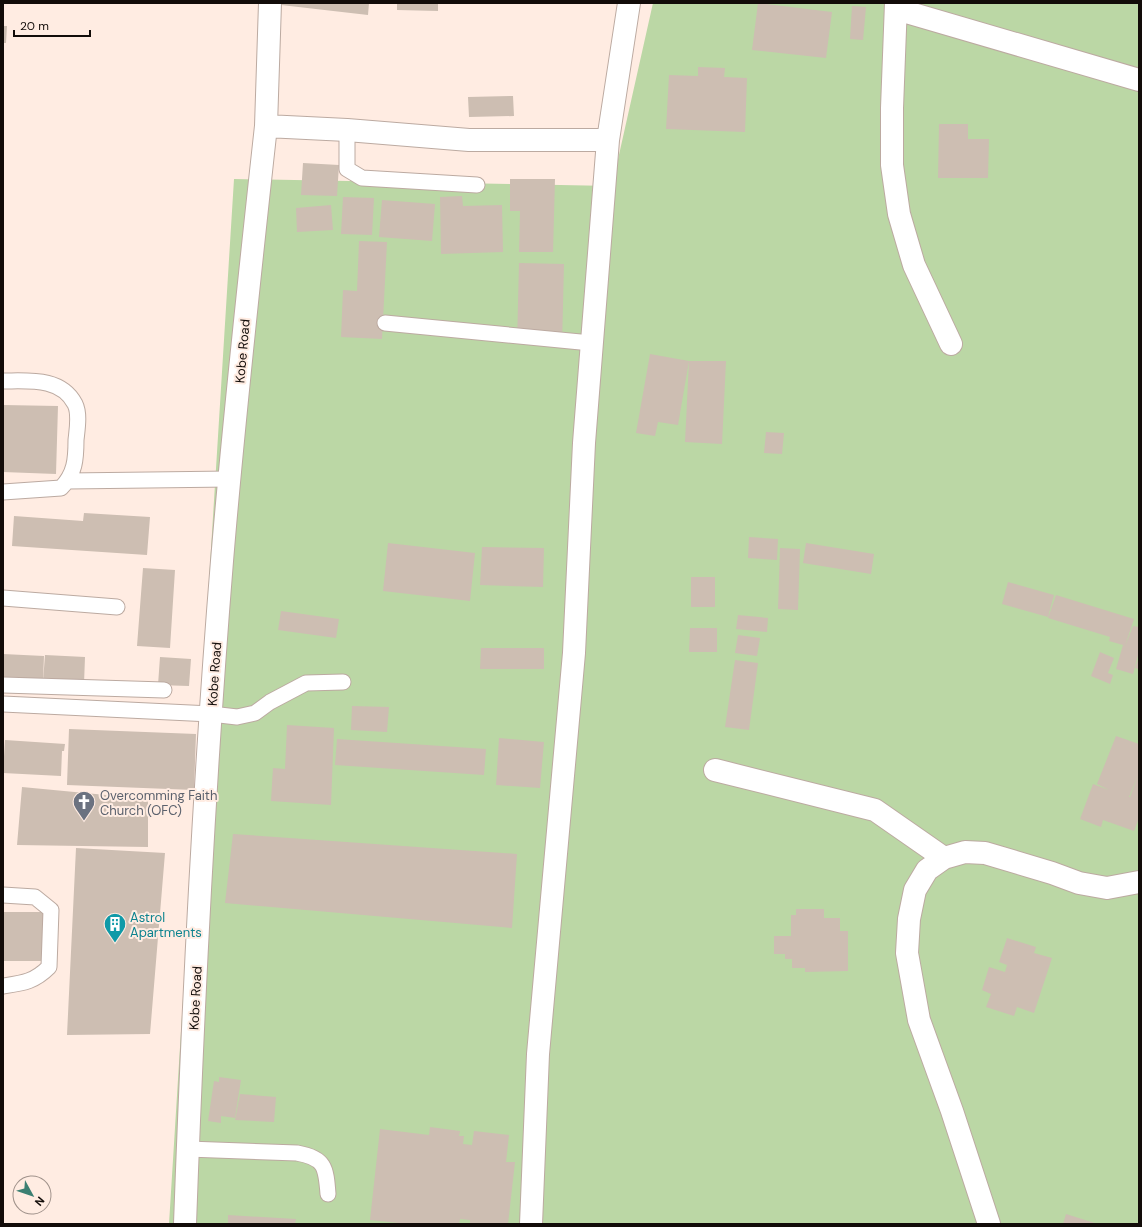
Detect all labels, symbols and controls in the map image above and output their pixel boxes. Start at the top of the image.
scale bar [14,12,90,38]
text: 20 m [20,18,49,34]
street label: Kobe Road [231,318,254,384]
street label: Kobe Road [204,641,225,707]
place label: Overcomming Faith Church (OFC) [100,787,217,819]
church icon: Overcomming Faith Church (OFC) [71,789,97,822]
place label: Astrol Apartments [130,909,202,941]
building icon: Astrol Apartments [102,911,128,944]
street label: Kobe Road [185,966,206,1030]
north arrow [12,1175,52,1215]
text: N [32,1194,48,1209]

